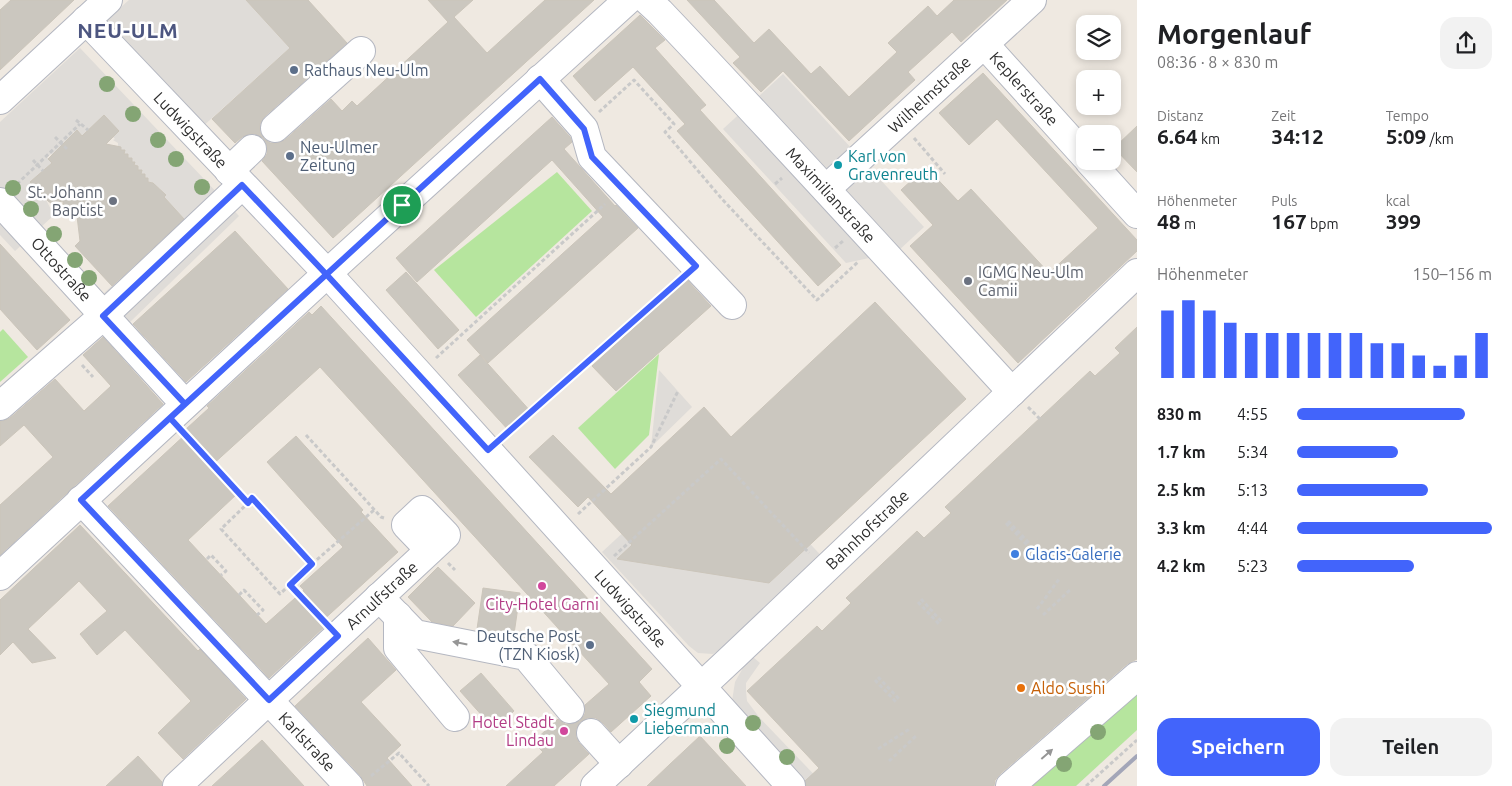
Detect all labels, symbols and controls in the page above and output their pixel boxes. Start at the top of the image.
map controls [1076,15,1121,170]
button: layers [1076,15,1121,60]
button: share [1440,17,1492,69]
district label: NEU-ULM [77,18,179,42]
text: Morgenlauf [1157,18,1311,49]
street label: Keplerstraße [986,48,1062,129]
street label: Wilhelmstraße [884,52,974,137]
text: 08:36 · 8 × 830 m [1157,53,1278,71]
place label: Rathaus Neu-Ulm [304,61,429,79]
marker: Rathaus Neu-Ulm [288,64,300,76]
button: + [1076,70,1121,115]
street label: Ludwigstraße [150,88,231,172]
text: Distanz [1157,108,1203,124]
text: Zeit [1271,108,1296,124]
text: Tempo [1386,108,1429,124]
text: 6.64 [1157,124,1198,148]
text: 34:12 [1271,124,1324,148]
text: 5:09 [1386,124,1426,148]
button: − [1076,125,1121,170]
text: km [1198,131,1220,147]
text: /km [1426,131,1454,147]
place label: Neu-Ulmer Zeitung [300,138,378,174]
street label: Maximilianstraße [782,143,879,246]
place label: Karl von Gravenreuth [848,147,938,183]
marker: Neu-Ulmer Zeitung [284,150,296,162]
marker: Karl von Gravenreuth [832,159,844,171]
place label: St. Johann Baptist [28,183,104,219]
pin [381,184,423,226]
icon: arrive [388,191,416,219]
text: Höhenmeter [1157,193,1237,209]
text: Puls [1271,193,1297,209]
text: kcal [1386,193,1410,209]
marker: St. Johann Baptist [107,195,119,207]
text: 48 [1157,209,1181,233]
text: 167 [1271,209,1307,233]
text: 399 [1386,209,1421,233]
text: m [1181,216,1196,232]
text: bpm [1307,216,1339,232]
street label: Ottostraße [28,233,95,305]
place label: IGMG Neu-Ulm Camii [978,263,1084,299]
text: Höhenmeter [1157,265,1248,283]
text: 150–156 m [1412,265,1492,283]
marker: IGMG Neu-Ulm Camii [962,275,974,287]
text: 830 m [1157,405,1202,423]
text: 4:55 [1237,405,1268,423]
text: 1.7 km [1157,443,1206,461]
text: 5:34 [1237,443,1268,461]
text: 2.5 km [1157,481,1206,499]
text: 5:13 [1237,481,1268,499]
street label: Bahnhofstraße [822,486,912,573]
text: 3.3 km [1157,519,1206,537]
text: 4:44 [1237,519,1268,537]
place label: Glacis-Galerie [1025,545,1122,563]
marker: Glacis-Galerie [1009,548,1021,560]
street label: Arnulfstraße [342,557,421,633]
text: 4.2 km [1157,557,1206,575]
text: 5:23 [1237,557,1268,575]
street label: Ludwigstraße [591,566,670,651]
marker: City-Hotel Garni [536,580,548,592]
place label: City-Hotel Garni [485,595,599,613]
place label: Deutsche Post (TZN Kiosk) [476,627,581,664]
one-way arrow [452,638,468,646]
marker: Deutsche Post (TZN Kiosk) [584,639,596,651]
place label: Aldo Sushi [1031,679,1105,697]
marker: Aldo Sushi [1015,682,1027,694]
place label: Siegmund Liebermann [644,701,729,737]
street label: Karlstraße [275,708,339,775]
place label: Hotel Stadt Lindau [472,713,555,749]
marker: Siegmund Liebermann [628,713,640,725]
button: Speichern [1157,718,1320,776]
button: Teilen [1330,718,1492,776]
marker: Hotel Stadt Lindau [558,725,570,737]
one-way arrow [1040,748,1052,760]

